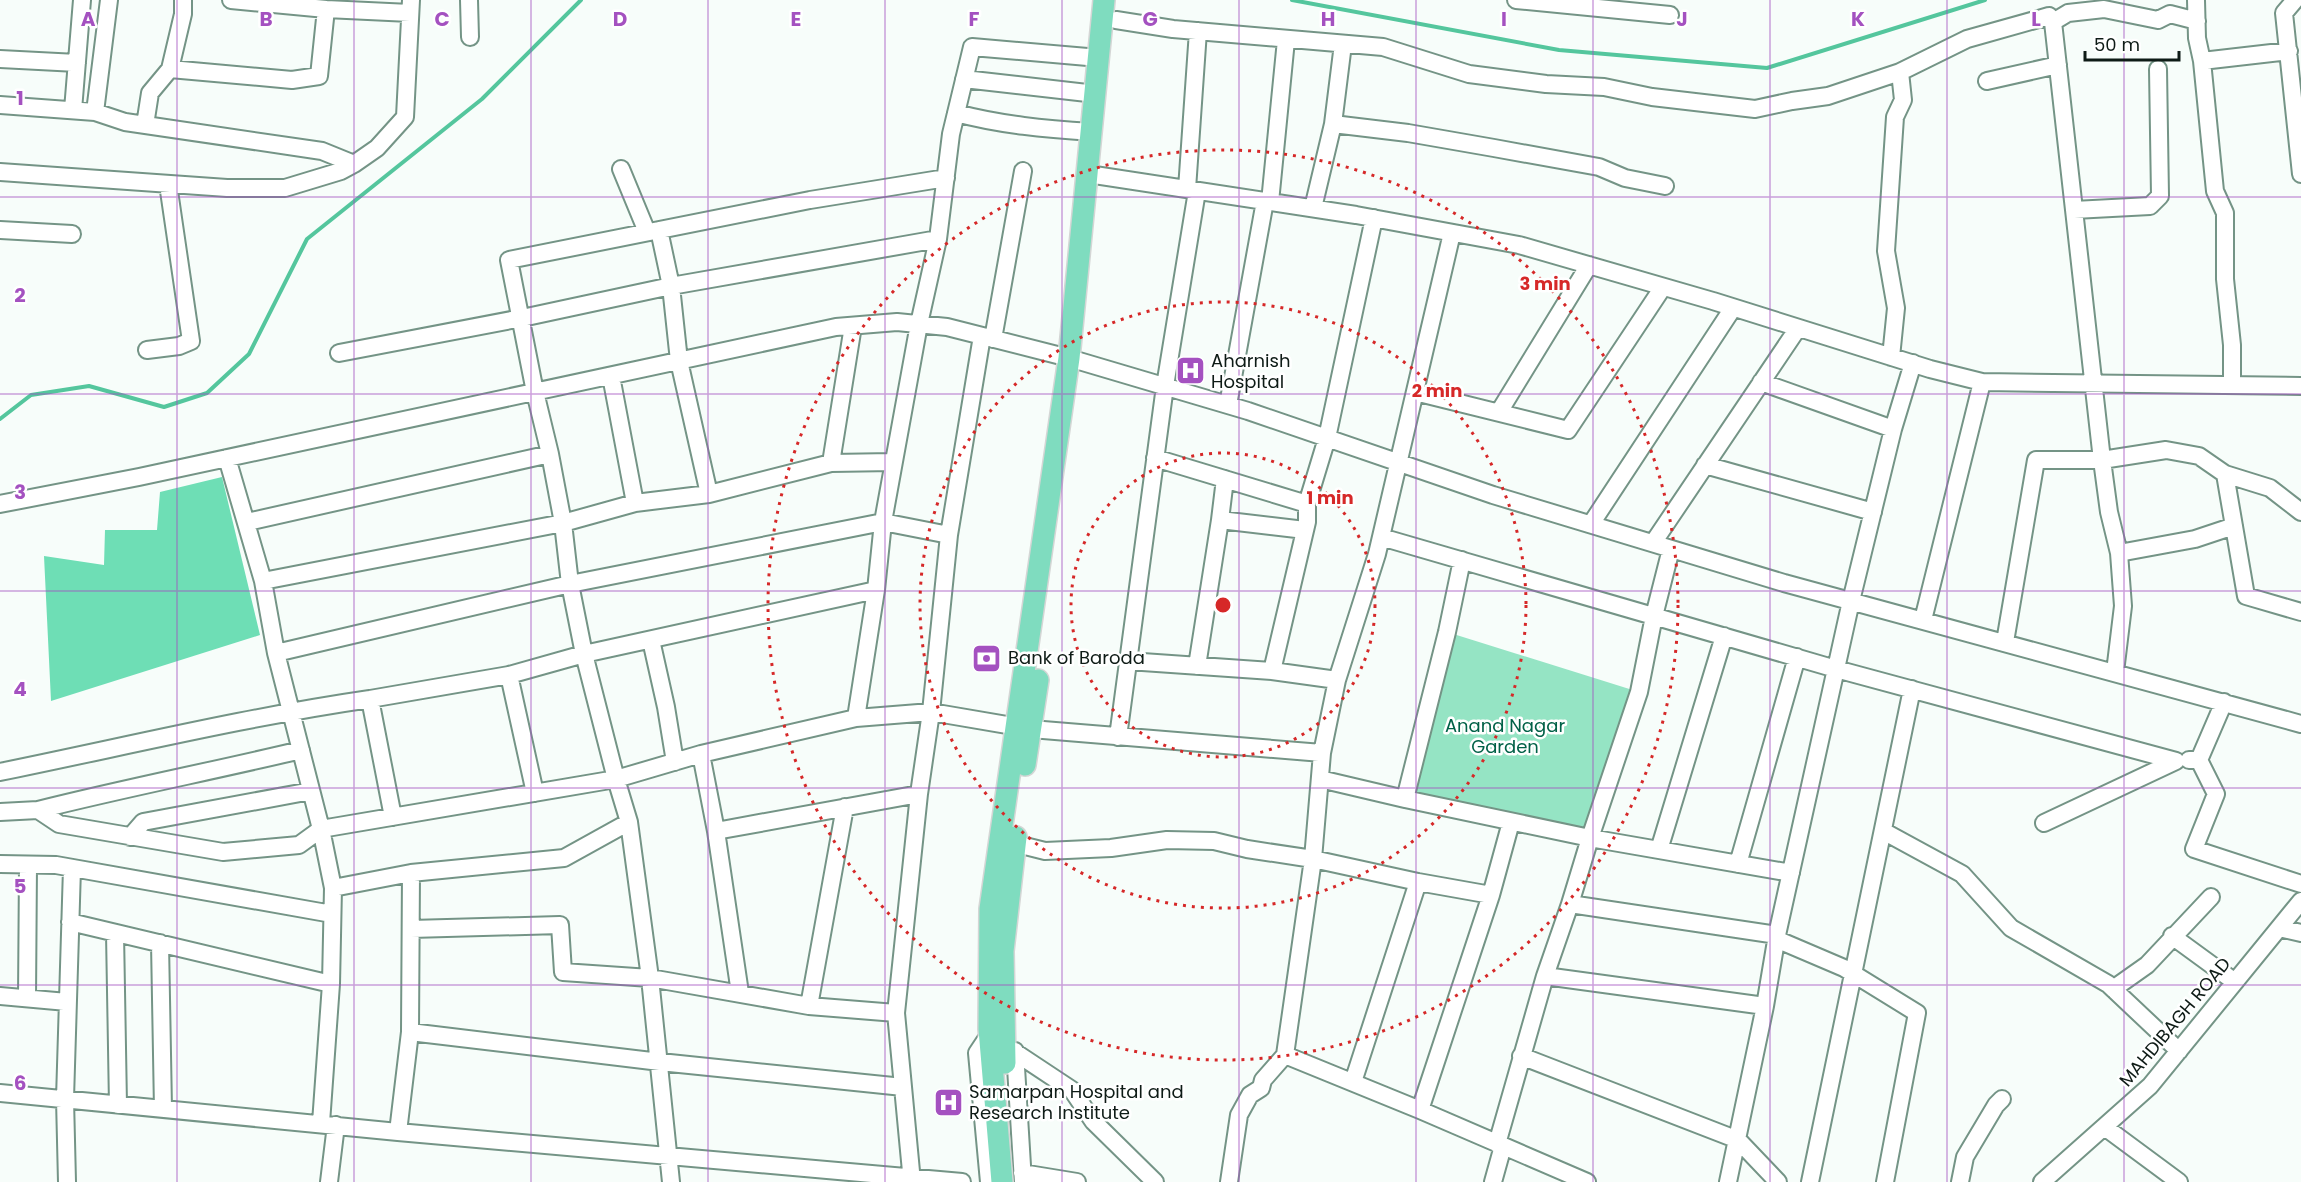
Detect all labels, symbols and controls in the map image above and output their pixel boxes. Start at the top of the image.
text: A [81,5,96,33]
text: B [259,5,273,33]
text: C [434,5,450,33]
text: D [613,5,627,33]
text: E [791,5,801,33]
text: F [969,5,980,33]
text: G [1142,5,1158,33]
text: H [1321,5,1335,33]
text: I [1501,5,1507,33]
text: J [1676,5,1688,33]
text: K [1851,5,1865,33]
text: L [2031,5,2041,33]
scale bar [2085,24,2180,62]
text: 50 m [2094,32,2140,57]
text: 1 [16,84,24,112]
text: 3 min [1519,271,1571,296]
text: 2 [14,281,26,309]
place label: Aharnish Hospital [1211,348,1290,394]
hospital icon: Aharnish Hospital [1174,355,1206,387]
text: 2 min [1412,378,1462,403]
text: 3 [14,478,26,506]
text: 1 min [1306,485,1354,510]
centre of rings [1213,595,1233,615]
bank icon: Bank of Baroda [971,642,1003,674]
place label: Bank of Baroda [1008,645,1145,670]
text: 4 [13,675,27,703]
park label: Anand Nagar Garden [1445,713,1565,759]
text: 5 [14,872,27,900]
street label: MAHDIBAGH ROAD [2113,952,2236,1092]
text: 6 [14,1069,26,1097]
place label: Samarpan Hospital and Research Institute [969,1079,1184,1125]
hospital icon: Samarpan Hospital and Research Institute [932,1086,964,1118]

